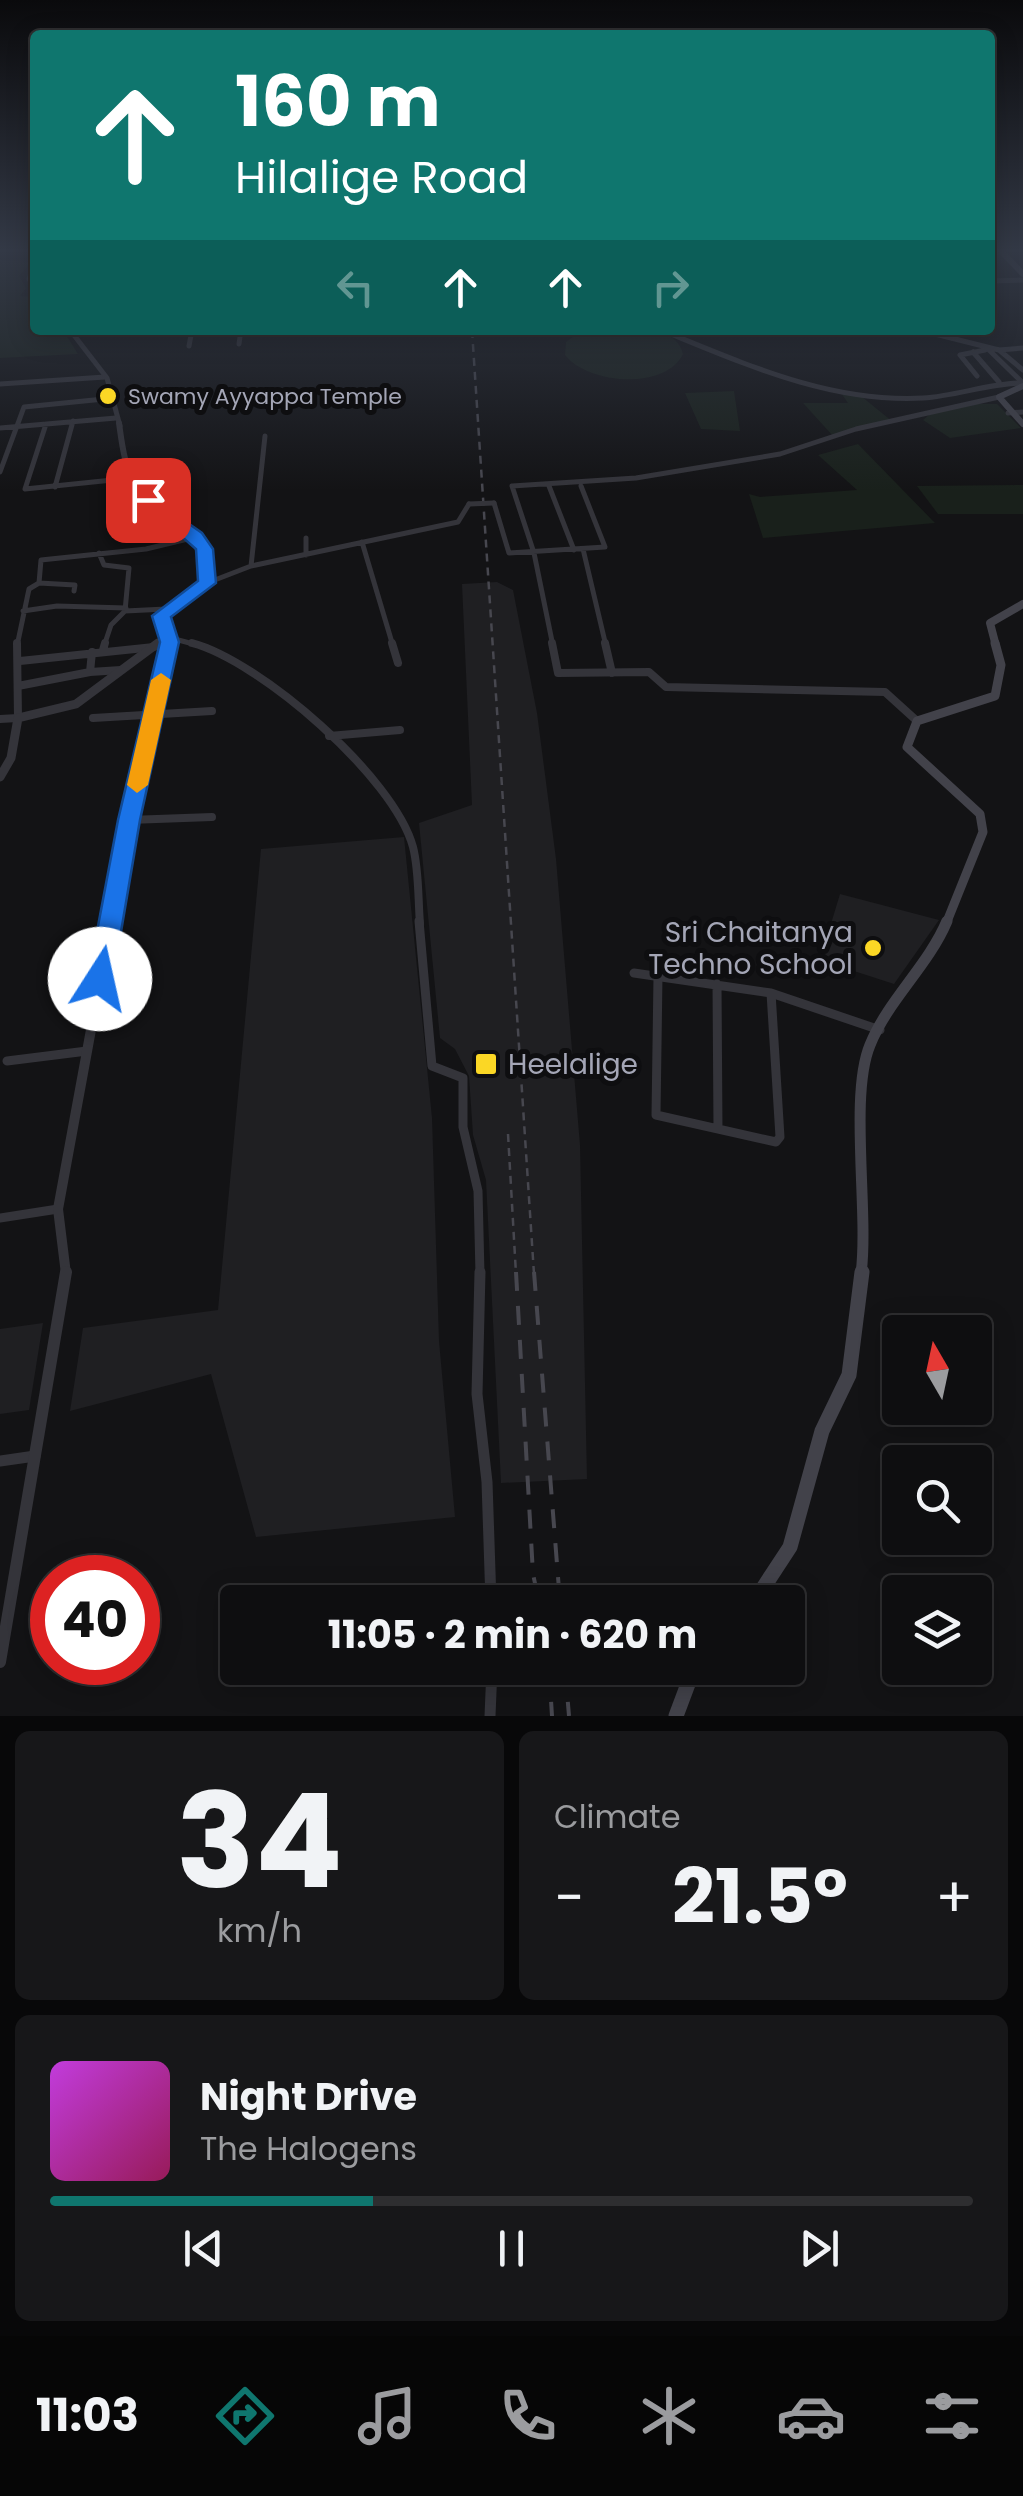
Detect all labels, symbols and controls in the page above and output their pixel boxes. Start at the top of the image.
text: 160 m [235,52,441,151]
icon: ahead [70,70,200,200]
text: Hilalige Road [235,146,528,209]
icon: left [328,260,383,315]
icon: ahead [433,260,488,315]
icon: ahead [538,260,593,315]
icon: right [643,260,698,315]
place label: Swamy Ayyappa Temple [128,381,402,412]
marker: Swamy Ayyappa Temple [97,385,119,407]
pin [106,458,191,543]
icon: arrive [121,473,176,528]
place label: Sri Chaitanya Techno School [648,913,853,984]
position arrow [48,927,152,1031]
marker: Sri Chaitanya Techno School [862,937,884,959]
place label: Heelalige [508,1045,638,1084]
marker: Heelalige [473,1051,499,1077]
north arrow [882,1315,992,1425]
map controls [882,1315,992,1685]
button: search [882,1445,992,1555]
speed limit sign: 40 [30,1555,160,1685]
button: layers [882,1575,992,1685]
text: 11:05 · 2 min · 620 m [328,1608,697,1661]
text: 34 [176,1750,343,1933]
text: Climate [554,1794,681,1839]
text: 21.5° [672,1844,848,1949]
text: − [554,1859,584,1936]
text: + [935,1859,973,1936]
text: km/h [217,1908,302,1953]
text: Night Drive [200,2070,417,2123]
text: The Halogens [200,2126,417,2171]
icon: previous [176,2221,231,2276]
icon: pause [484,2221,539,2276]
icon: next [792,2221,847,2276]
icon: directions [210,2381,280,2451]
icon: music [352,2381,422,2451]
icon: phone [493,2381,563,2451]
icon: climate [634,2381,704,2451]
icon: car [776,2381,846,2451]
icon: filters [917,2381,987,2451]
text: 11:03 [36,2384,139,2447]

